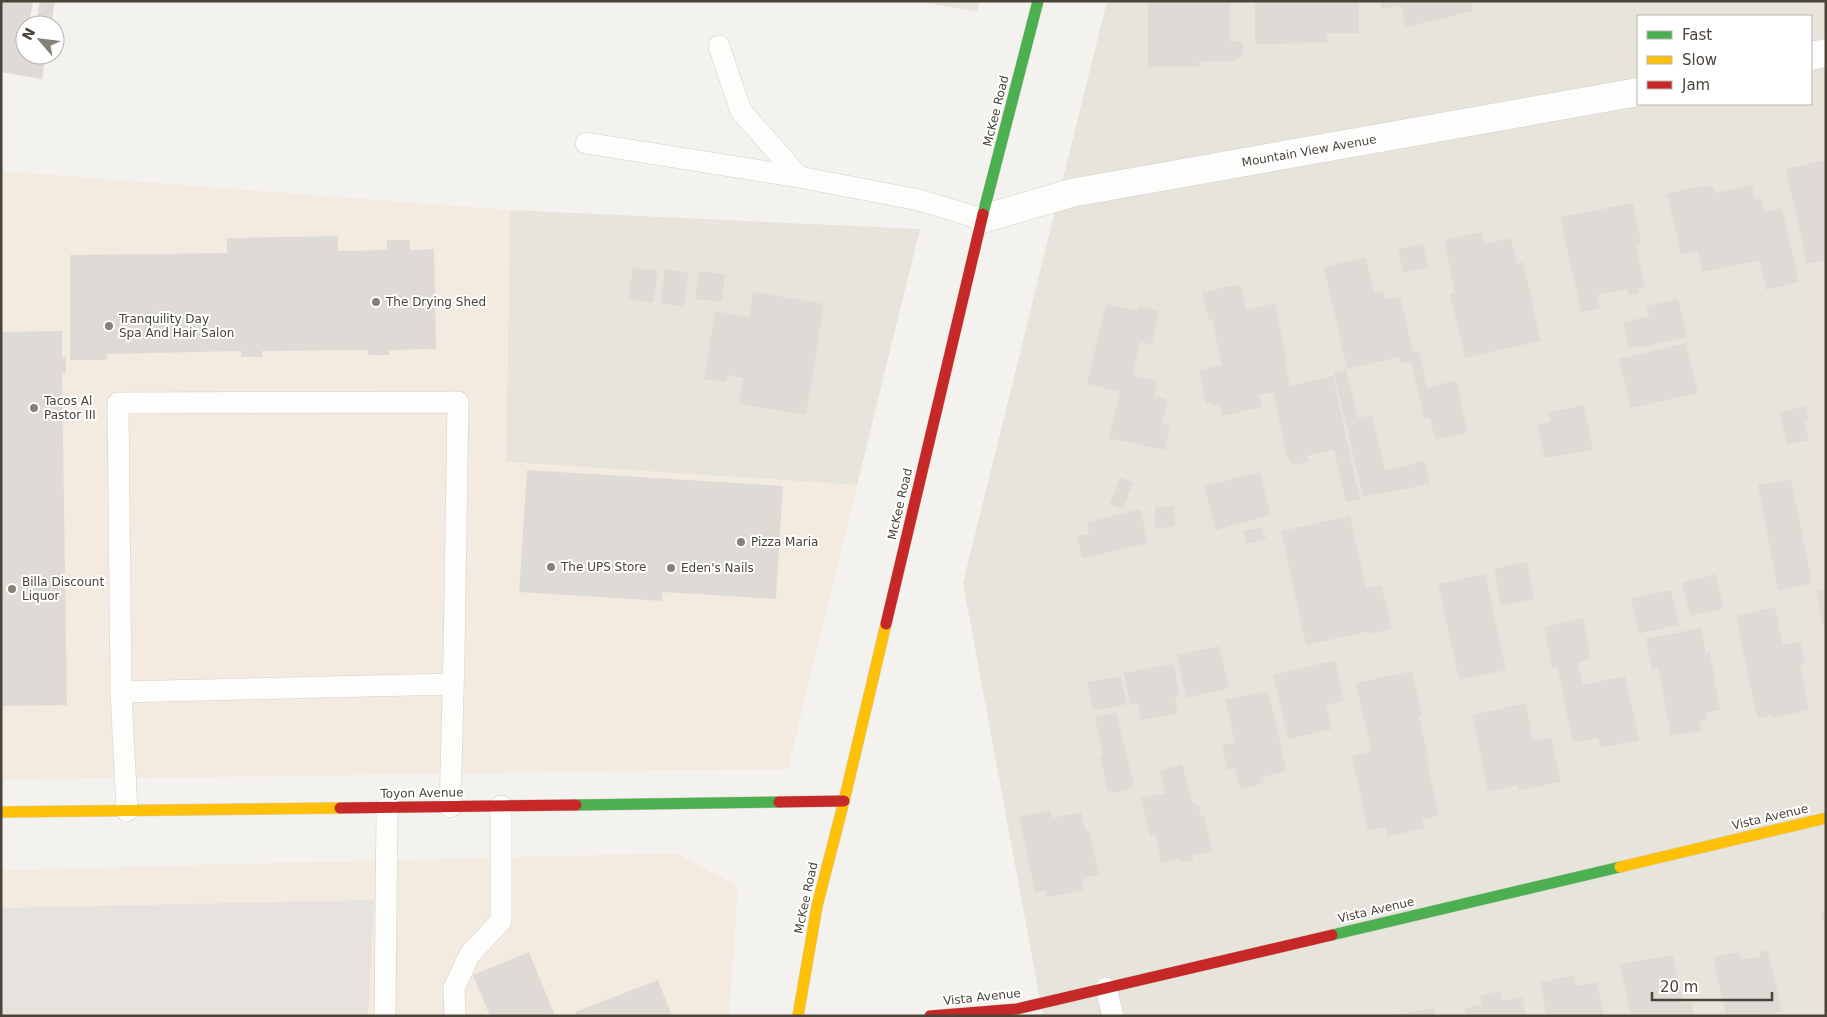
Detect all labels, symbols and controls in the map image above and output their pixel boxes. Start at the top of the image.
north arrow [15,15,65,65]
legend [1637,15,1812,105]
text: N [19,25,38,43]
text: Fast [1682,26,1712,44]
text: Slow [1682,51,1717,69]
street label: McKee Road [980,74,1012,148]
text: Jam [1681,76,1710,94]
street label: Mountain View Avenue [1241,132,1377,170]
place label: The Drying Shed [385,295,486,309]
marker: The Drying Shed [370,296,382,308]
place label: Tranquility Day Spa And Hair Salon [118,312,234,340]
marker: Tranquility Day Spa And Hair Salon [103,320,115,332]
place label: Tacos Al Pastor III [43,394,96,422]
marker: Tacos Al Pastor III [28,402,40,414]
street label: McKee Road [885,467,915,541]
place label: Pizza Maria [751,535,818,549]
marker: Pizza Maria [735,536,747,548]
place label: The UPS Store [560,560,646,574]
marker: The UPS Store [545,561,557,573]
place label: Eden's Nails [681,561,754,575]
marker: Eden's Nails [665,562,677,574]
place label: Billa Discount Liquor [22,575,104,603]
marker: Billa Discount Liquor [6,583,18,595]
street label: Toyon Avenue [379,785,464,801]
street label: Vista Avenue [1730,801,1810,833]
street label: McKee Road [792,861,820,935]
street label: Vista Avenue [1336,894,1416,926]
scale bar [1652,970,1772,1002]
text: 20 m [1660,978,1698,996]
street label: Vista Avenue [942,986,1022,1008]

